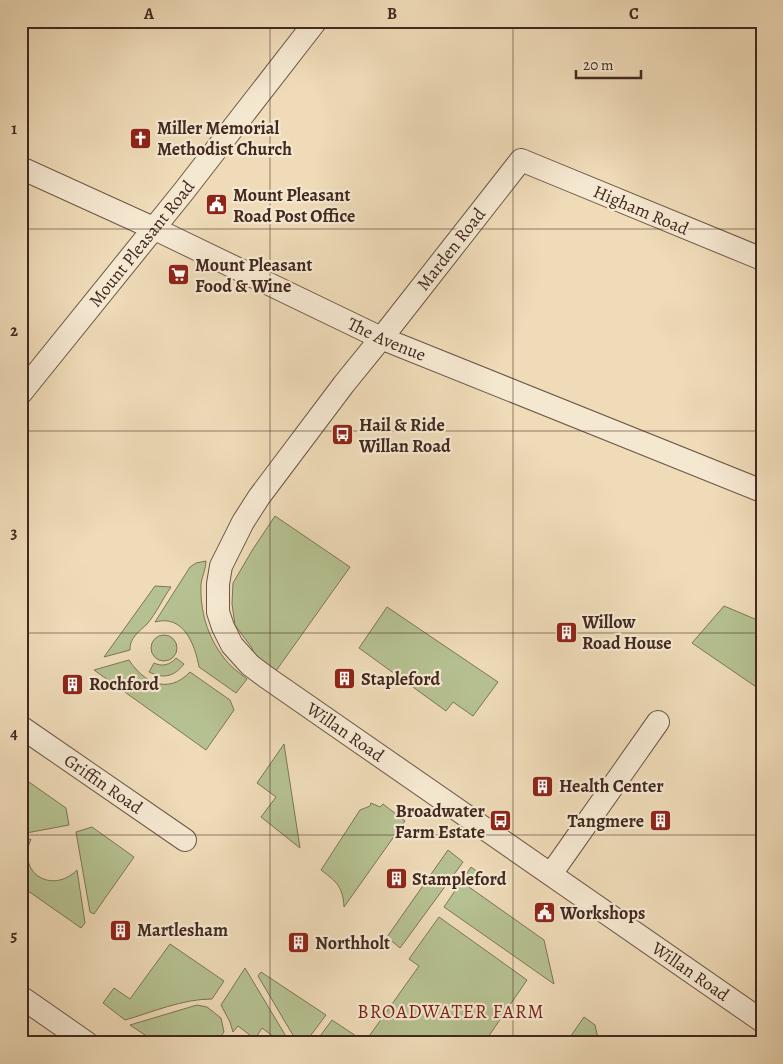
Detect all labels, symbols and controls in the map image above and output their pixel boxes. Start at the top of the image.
text: A [143,3,155,25]
text: B [387,3,397,25]
text: C [629,3,639,25]
scale bar [576,48,640,80]
text: 20 m [583,55,614,75]
place label: Miller Memorial Methodist Church [157,116,292,161]
text: 1 [11,118,17,140]
church icon: Miller Memorial Methodist Church [129,126,153,150]
street label: Mount Pleasant Road [83,175,200,312]
street label: Higham Road [590,179,693,241]
place label: Mount Pleasant Road Post Office [233,183,355,228]
public building icon: Mount Pleasant Road Post Office [205,193,229,217]
street label: Marden Road [411,202,491,295]
place label: Mount Pleasant Food & Wine [195,253,312,298]
supermarket icon: Mount Pleasant Food & Wine [167,263,191,287]
street label: The Avenue [344,312,429,367]
text: 2 [10,320,18,342]
place label: Hail & Ride Willan Road [358,413,451,458]
bus stop icon: Hail & Ride Willan Road [331,423,355,447]
text: 3 [11,522,18,544]
place label: Willow Road House [581,610,672,655]
building icon: Willow Road House [554,620,578,644]
building icon: Stapleford [333,667,357,691]
place label: Stapleford [361,667,441,691]
building icon: Rochford [61,672,85,696]
place label: Rochford [89,672,159,696]
street label: Willan Road [301,696,389,768]
text: 4 [10,723,18,745]
street label: Griffin Road [59,748,148,820]
building icon: Health Center [531,774,555,798]
place label: Health Center [559,774,664,798]
place label: Broadwater Farm Estate [395,799,486,844]
bus stop icon: Broadwater Farm Estate [489,809,513,833]
place label: Tangmere [568,809,644,833]
building icon: Tangmere [648,809,672,833]
building icon: Stampleford [384,867,408,891]
place label: Stampleford [412,867,507,891]
public building icon: Workshops [532,901,556,925]
place label: Workshops [559,901,645,925]
building icon: Martlesham [109,918,133,942]
place label: Martlesham [137,918,228,942]
text: 5 [11,925,18,947]
building icon: Northholt [287,931,311,955]
place label: Northholt [315,931,390,955]
street label: Willan Road [646,936,734,1007]
district label: BROADWATER FARM [357,999,545,1025]

